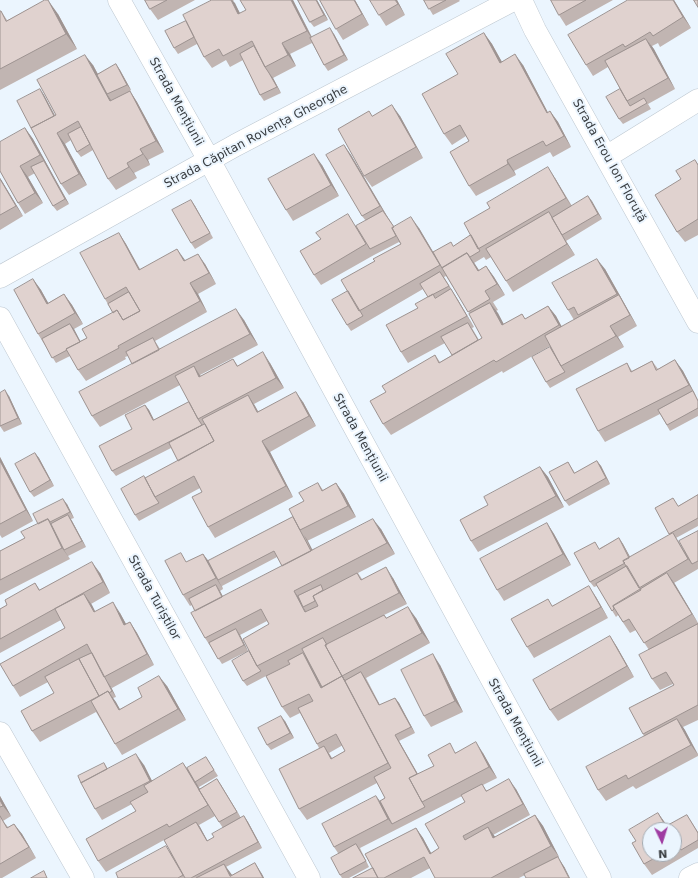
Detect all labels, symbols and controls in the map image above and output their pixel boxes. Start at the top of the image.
street label: Strada Mențiunii [146,55,206,149]
street label: Strada Căpitan Rovența Gheorghe [162,82,350,192]
street label: Strada Erou Ion Floruță [569,97,649,225]
street label: Strada Mențiunii [330,391,390,485]
street label: Strada Turiștilor [125,553,183,643]
street label: Strada Mențiunii [485,676,545,770]
north arrow [642,822,682,862]
text: N [658,847,668,860]

